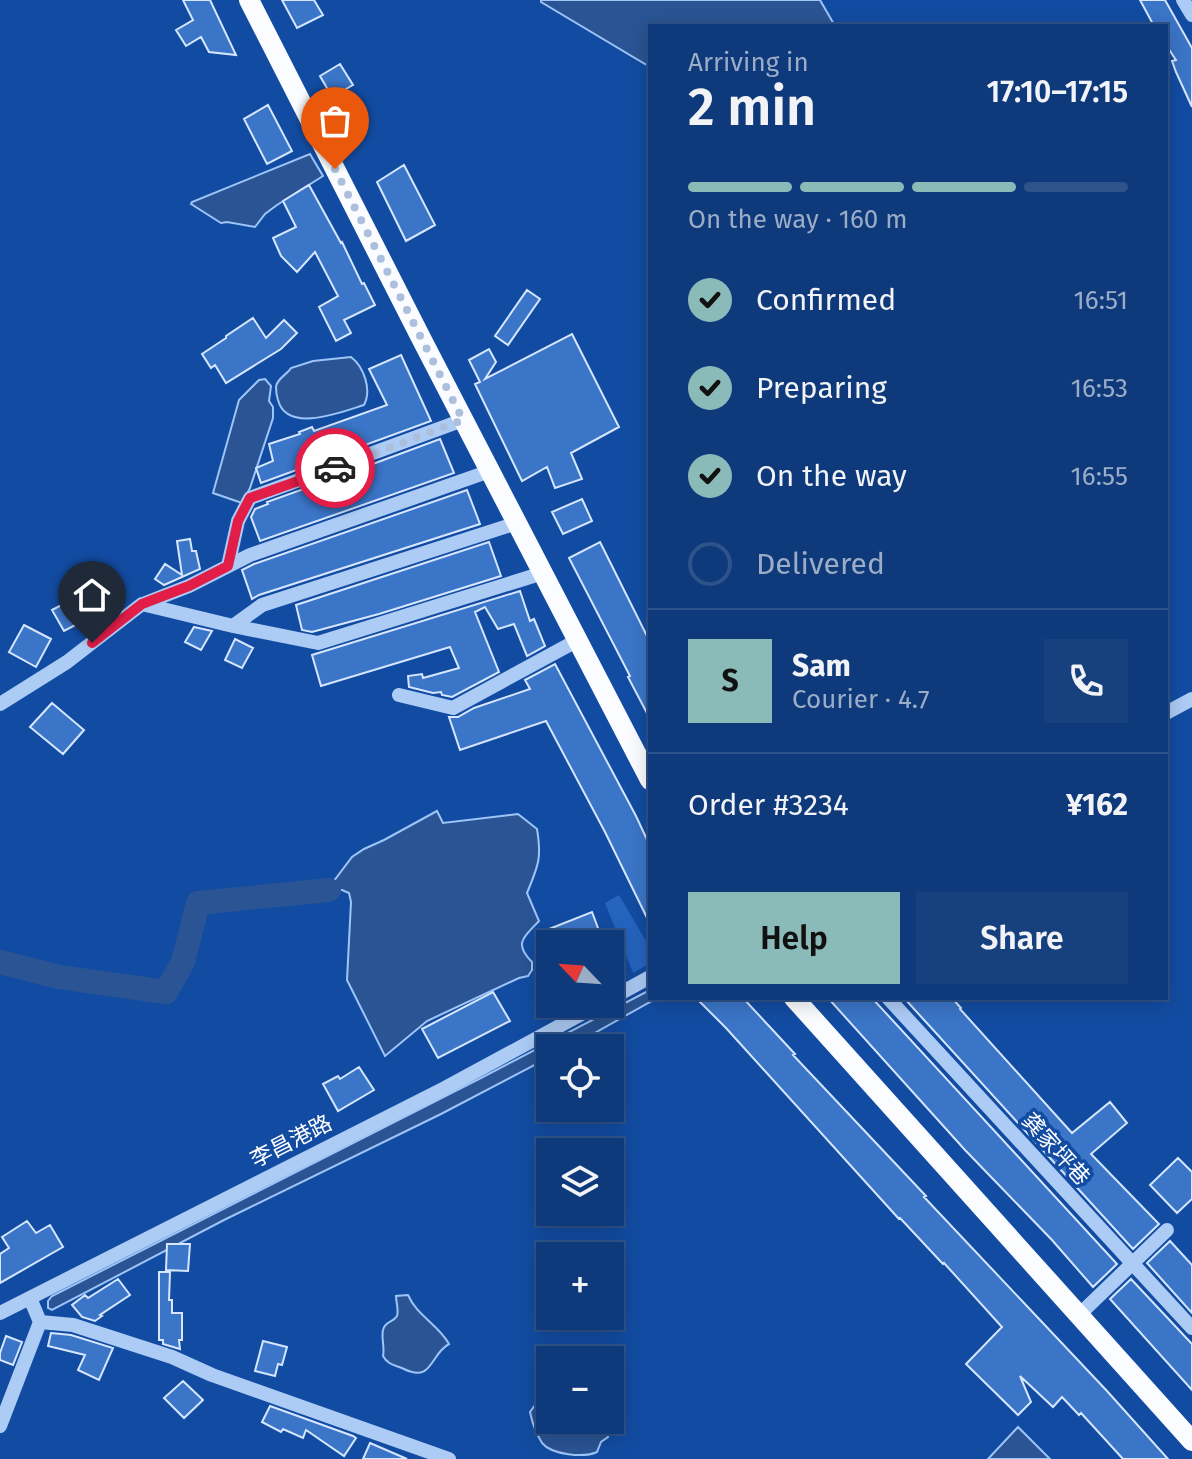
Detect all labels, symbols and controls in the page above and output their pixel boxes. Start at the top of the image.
text: Arriving in [688,47,809,78]
text: 17:10–17:15 [987,74,1128,110]
text: 2 min [688,76,816,139]
pin [301,87,369,169]
icon: bag [313,99,357,143]
text: On the way · 160 m [688,204,908,235]
icon: check [688,278,732,322]
text: Confirmed [756,282,896,318]
text: 16:51 [1074,285,1128,316]
icon: check [688,366,732,410]
text: Preparing [756,370,887,406]
text: 16:53 [1071,373,1128,404]
courier [295,428,375,508]
icon: car [313,446,357,490]
icon: check [688,454,732,498]
text: On the way [756,458,907,494]
text: 16:55 [1071,461,1128,492]
text: Delivered [756,546,885,582]
pin [58,561,126,643]
icon: home [70,573,114,617]
button: phone [1044,639,1128,723]
text: Sam [792,648,851,684]
text: S [721,663,739,699]
text: Courier · 4.7 [792,684,930,715]
text: Order #3234 [688,787,849,823]
text: ¥162 [1066,787,1128,823]
button: Help [688,892,900,984]
button: Share [916,892,1128,984]
north arrow [536,930,624,1018]
map controls [536,930,624,1434]
button: locate [536,1034,624,1122]
street label: 龚家坪巷 [1017,1107,1095,1191]
street label: 李昌港路 [246,1109,336,1173]
button: layers [536,1138,624,1226]
button: + [536,1242,624,1330]
button: − [536,1346,624,1434]

